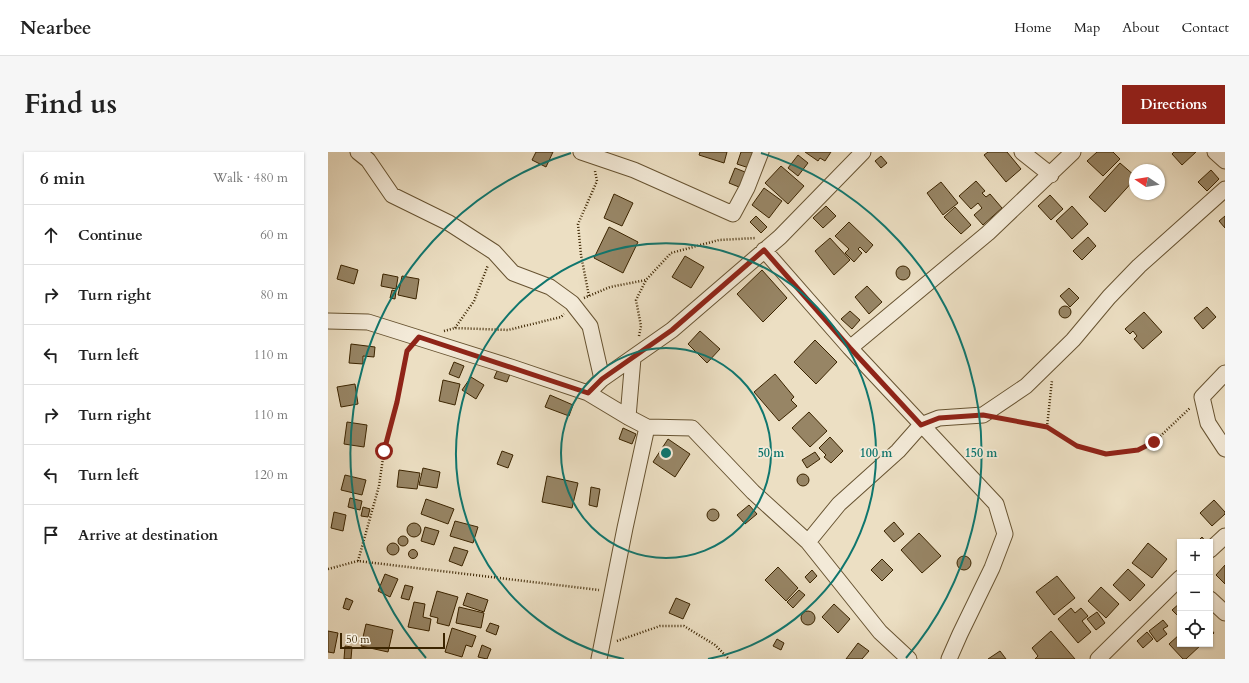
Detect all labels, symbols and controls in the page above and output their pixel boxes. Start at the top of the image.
text: Nearbee [20,15,91,41]
text: Home [1014,18,1052,37]
text: Map [1074,18,1100,37]
text: About [1122,18,1159,37]
text: Contact [1181,18,1229,37]
text: Find us [24,85,117,123]
button: Directions [1122,85,1225,124]
north arrow [1129,164,1165,200]
text: 6 min [40,167,85,190]
text: Walk · 480 m [213,169,288,187]
icon: ahead [40,224,62,246]
text: Continue [78,225,143,245]
text: 60 m [260,226,288,244]
icon: right [40,284,62,306]
text: Turn right [78,285,151,305]
text: 80 m [260,286,288,304]
icon: left [40,344,62,366]
text: Turn left [78,345,139,365]
text: 110 m [254,346,288,364]
icon: right [40,404,62,426]
text: Turn right [78,405,151,425]
text: 110 m [254,406,288,424]
route end [1145,433,1163,451]
route start [375,442,393,460]
text: 50 m [758,445,785,461]
text: 100 m [860,445,893,461]
text: 150 m [965,445,998,461]
centre of rings [659,446,673,460]
icon: left [40,464,62,486]
text: Turn left [78,465,139,485]
text: 120 m [254,466,288,484]
icon: arrive [40,524,62,546]
text: Arrive at destination [78,525,218,545]
map controls [1177,539,1213,647]
button: + [1177,539,1213,575]
button: − [1177,575,1213,611]
button: locate [1177,611,1213,647]
scale bar [340,631,445,650]
text: 50 m [346,632,370,647]

